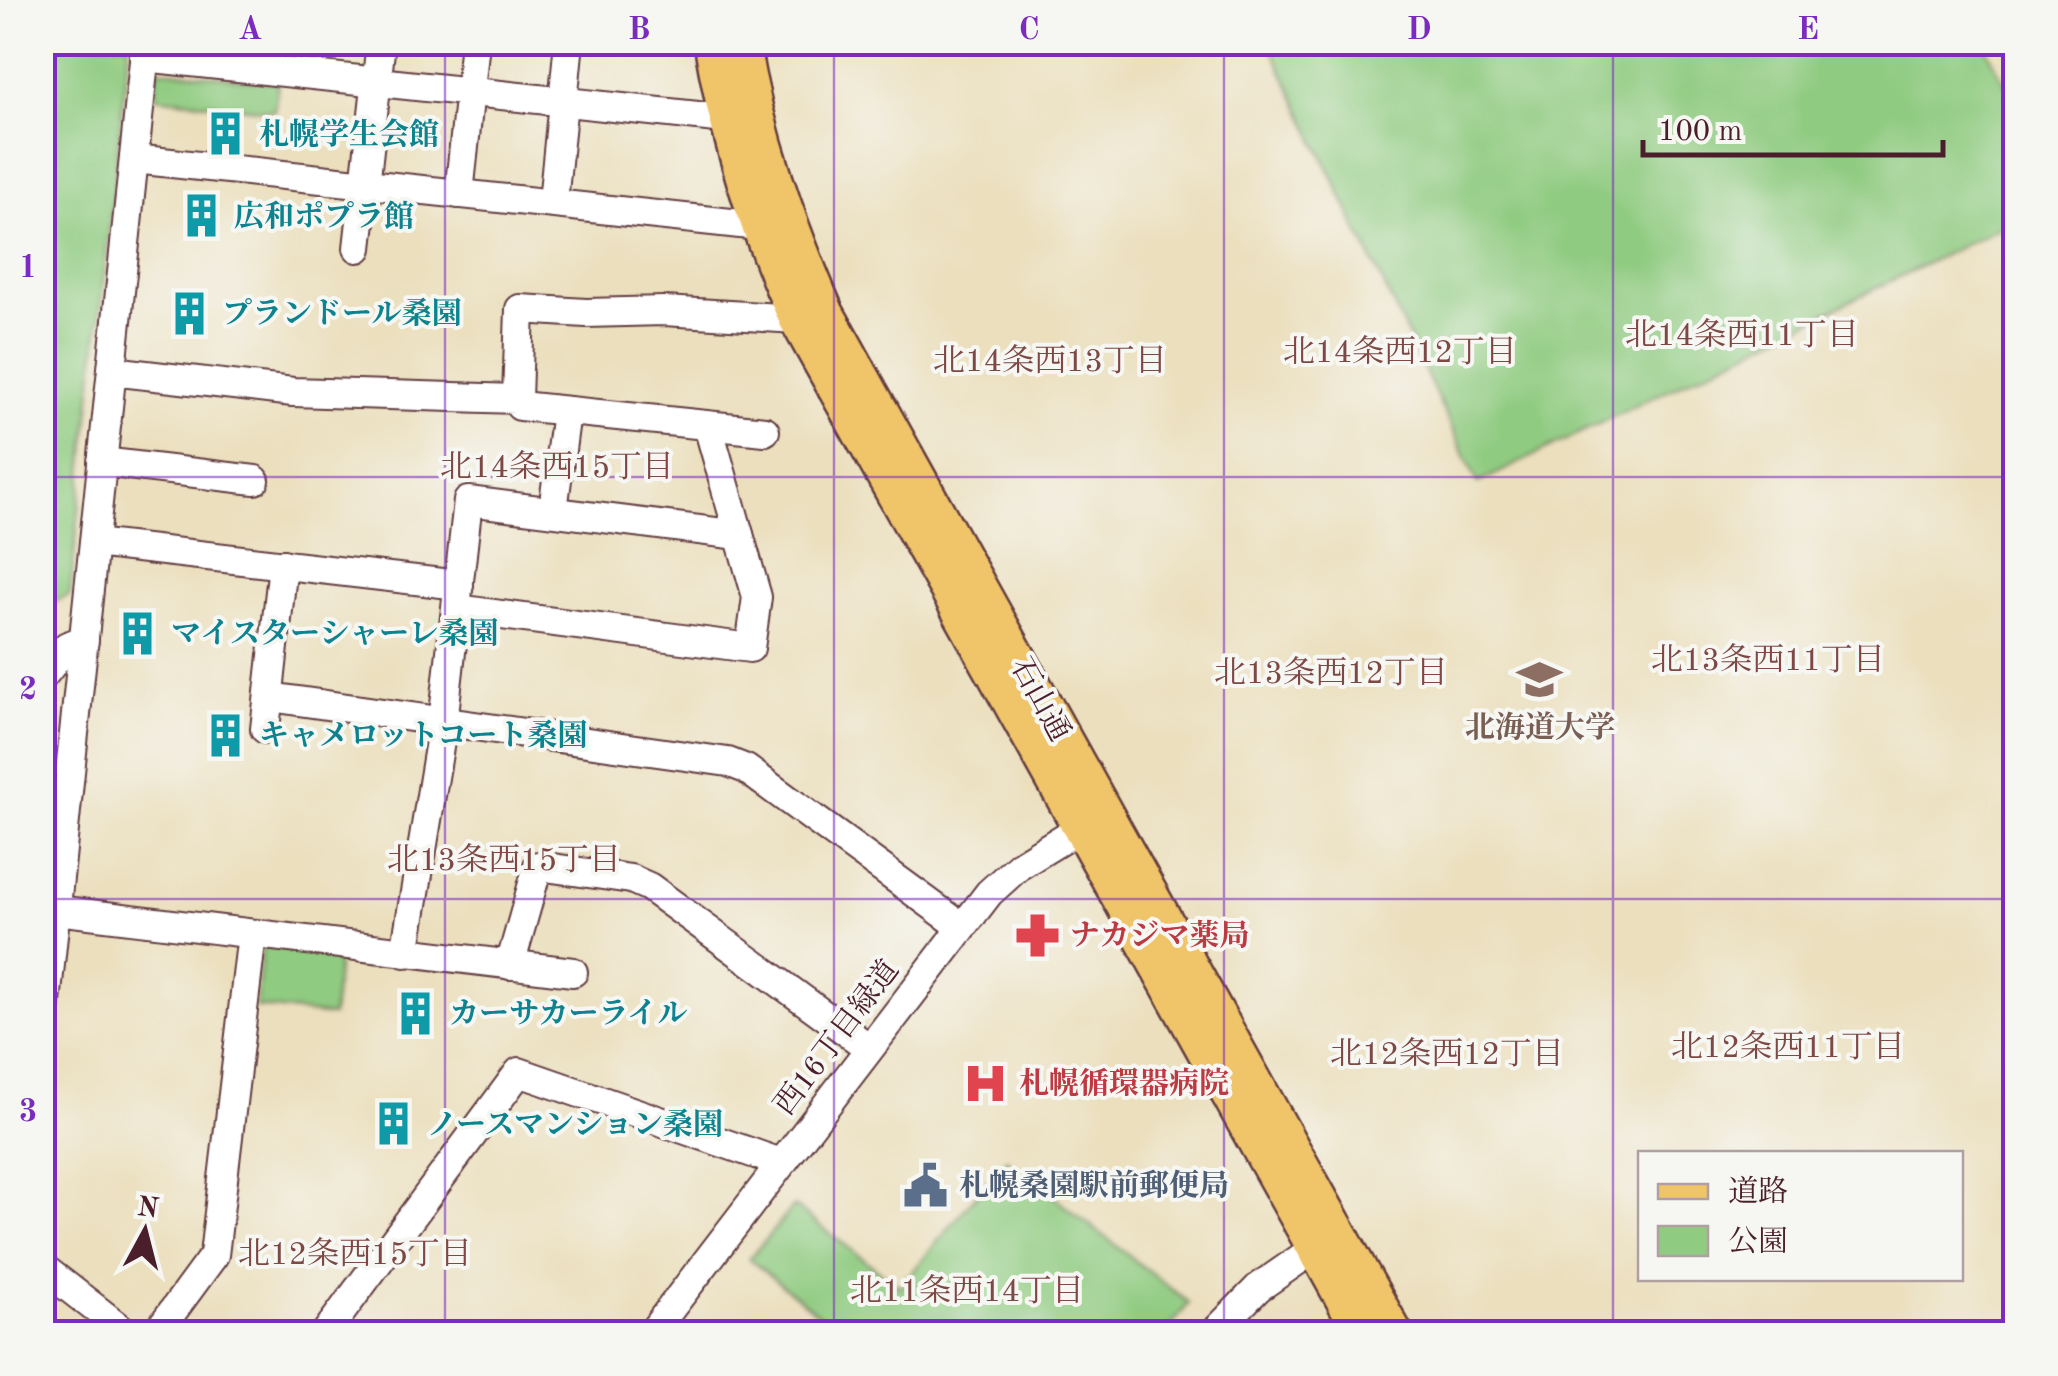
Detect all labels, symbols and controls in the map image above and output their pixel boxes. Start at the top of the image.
text: A [238,15,262,47]
text: B [628,15,650,47]
text: C [1018,15,1040,47]
text: D [1406,15,1432,47]
text: E [1797,15,1819,47]
scale bar [1643,95,1943,157]
building icon: 札幌学生会館 [202,110,250,158]
text: 100 m [1658,117,1742,147]
place label: 札幌学生会館 [259,118,439,151]
building icon: 広和ポプラ館 [177,192,225,240]
place label: 広和ポプラ館 [234,200,414,233]
text: 1 [19,253,37,285]
building icon: プランドール桑園 [165,289,213,337]
place label: プランドール桑園 [222,297,461,330]
district label: 北14条西11丁目 [1625,318,1859,353]
district label: 北14条西12丁目 [1283,335,1517,370]
district label: 北14条西13丁目 [933,344,1167,379]
district label: 北14条西15丁目 [440,450,674,485]
building icon: マイスターシャーレ桑園 [114,609,162,657]
place label: マイスターシャーレ桑園 [171,617,498,650]
district label: 北13条西11丁目 [1651,643,1885,678]
street label: 石山通 [1004,652,1076,747]
district label: 北13条西12丁目 [1214,656,1448,691]
school or university icon: 北海道大学 [1516,656,1564,704]
text: 2 [19,675,37,707]
building icon: キャメロットコート桑園 [202,711,250,759]
place label: 北海道大学 [1465,711,1615,744]
place label: キャメロットコート桑園 [259,719,587,752]
district label: 北13条西15丁目 [387,843,621,878]
pharmacy icon: ナカジマ薬局 [1013,911,1061,959]
place label: ナカジマ薬局 [1070,919,1249,952]
street label: 西16丁目緑道 [768,954,905,1121]
building icon: カーサカーライル [392,989,440,1037]
place label: カーサカーライル [449,998,688,1030]
district label: 北12条西11丁目 [1671,1030,1905,1065]
district label: 北12条西12丁目 [1330,1037,1564,1072]
hospital icon: 札幌循環器病院 [962,1059,1010,1107]
place label: 札幌循環器病院 [1019,1067,1229,1100]
text: 3 [19,1097,37,1129]
building icon: ノースマンション桑園 [370,1100,418,1148]
place label: ノースマンション桑園 [427,1108,723,1141]
legend [1638,1151,1963,1281]
public building icon: 札幌桑園駅前郵便局 [902,1161,950,1209]
place label: 札幌桑園駅前郵便局 [959,1169,1229,1202]
text: 道路 [1728,1175,1788,1208]
north arrow [95,1181,195,1281]
text: N [135,1194,161,1224]
text: 公園 [1728,1226,1788,1258]
district label: 北12条西15丁目 [238,1237,472,1272]
district label: 北11条西14丁目 [850,1274,1084,1309]

